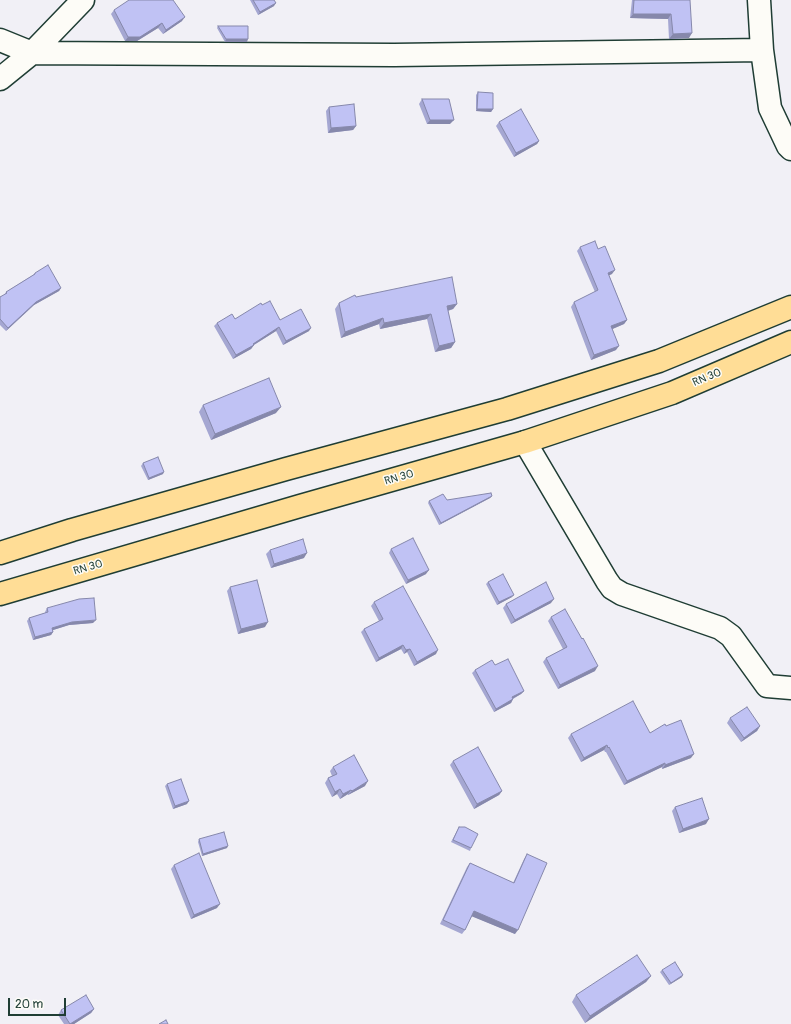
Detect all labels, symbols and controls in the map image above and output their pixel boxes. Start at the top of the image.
street label: RN 30 [691,366,723,390]
street label: RN 30 [383,468,415,488]
street label: RN 30 [72,558,104,578]
scale bar [10,990,68,1016]
text: 20 m [15,997,43,1012]

